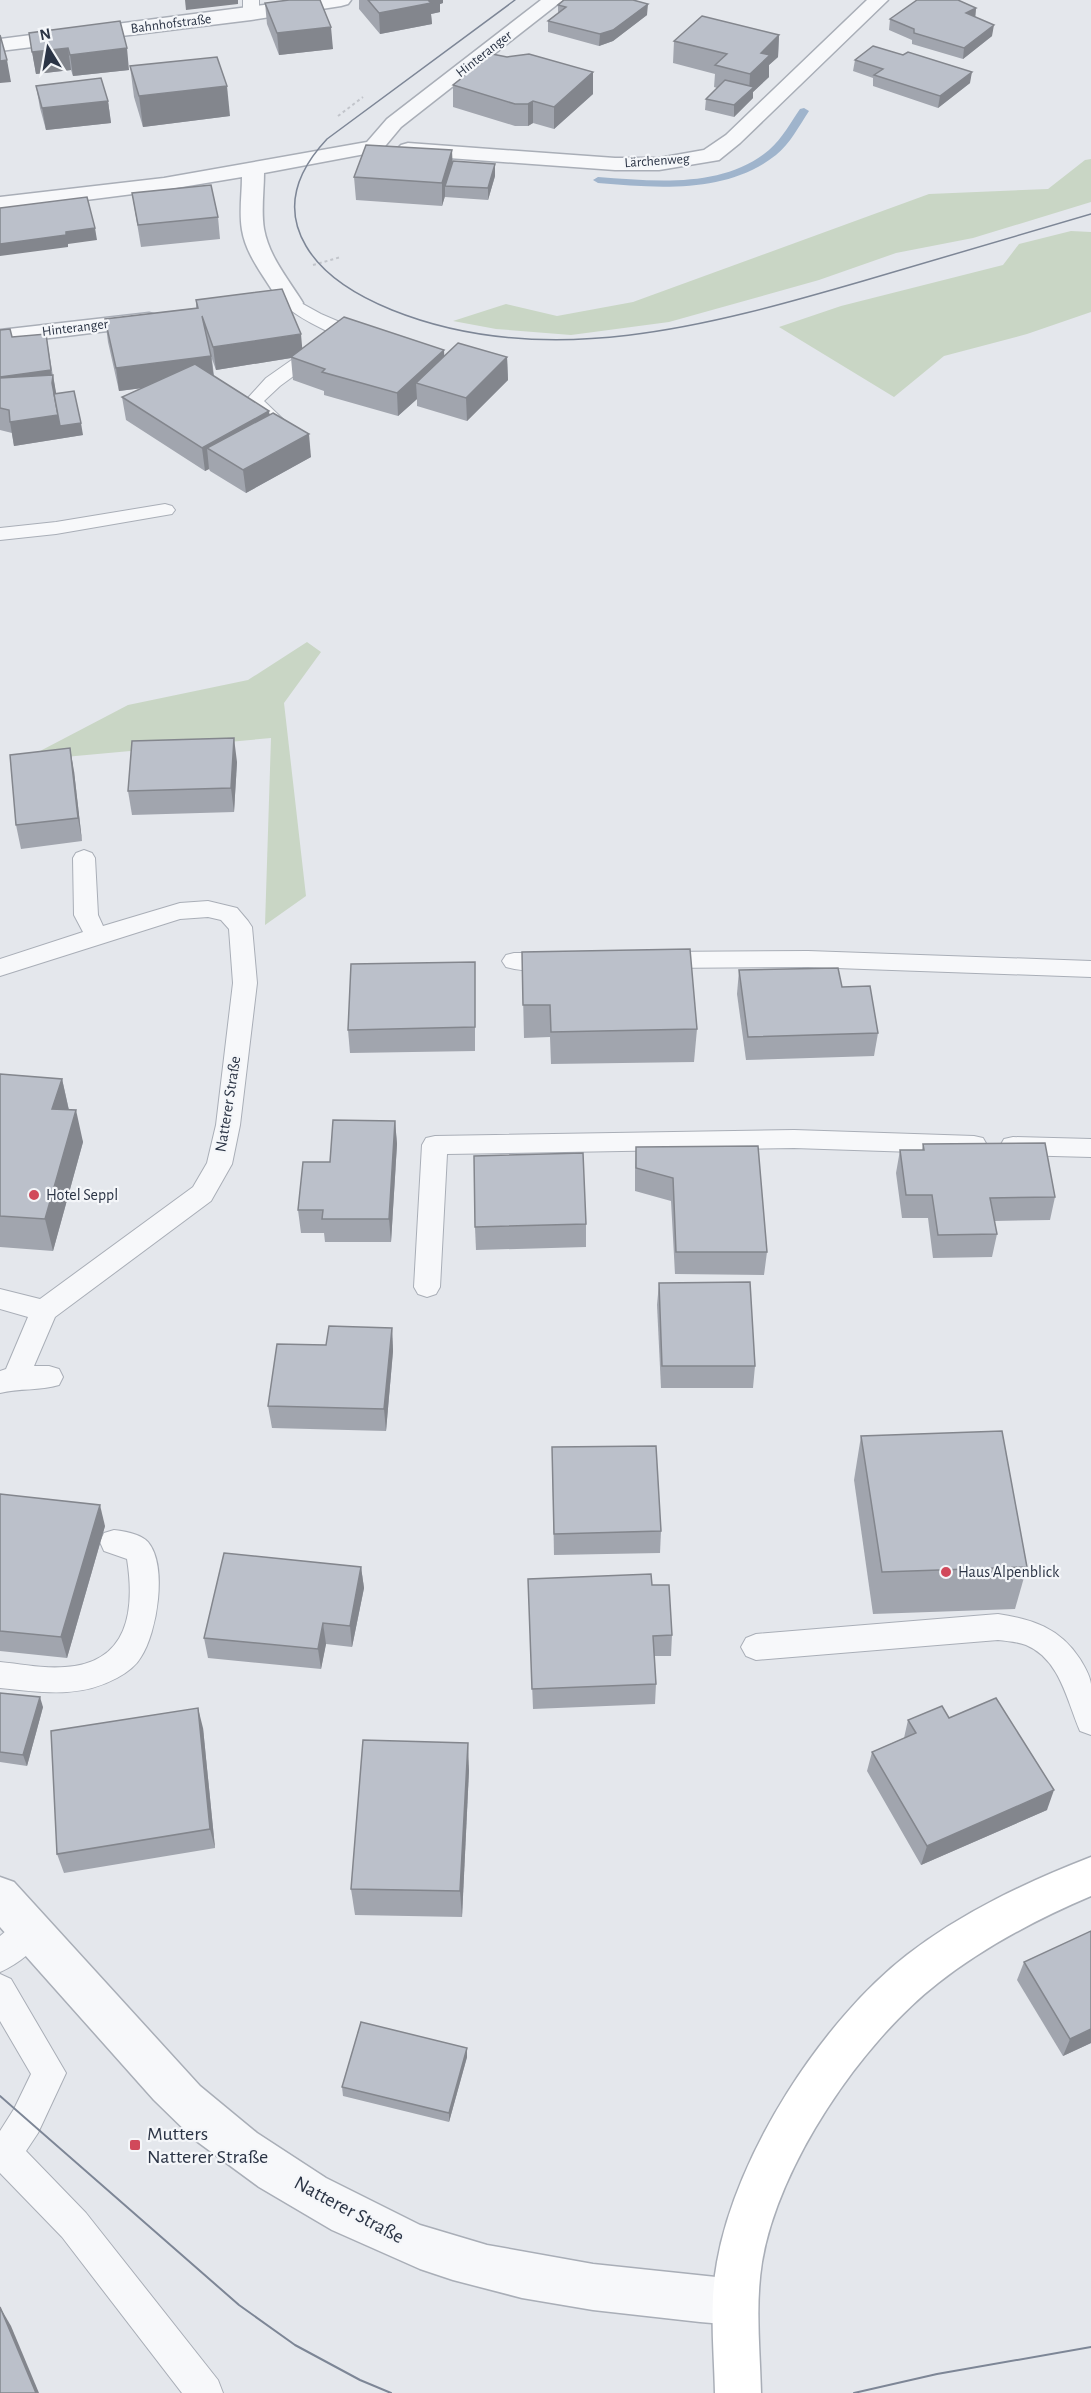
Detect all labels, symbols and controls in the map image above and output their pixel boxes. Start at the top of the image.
street label: Bahnhofstraße [130,12,212,36]
north arrow [18,18,78,78]
text: N [38,25,52,43]
street label: Hinteranger [453,28,515,80]
street label: Lärchenweg [624,152,690,170]
street label: Hinteranger [41,317,109,339]
street label: Natterer Straße [213,1055,243,1153]
place label: Hotel Seppl [46,1187,118,1203]
marker: Hotel Seppl [27,1188,41,1202]
place label: Haus Alpenblick [958,1564,1060,1580]
marker: Haus Alpenblick [939,1565,953,1579]
place label: Mutters Natterer Straße [147,2124,268,2167]
marker: Mutters Natterer Straße [128,2138,142,2152]
street label: Natterer Straße [291,2173,407,2247]

